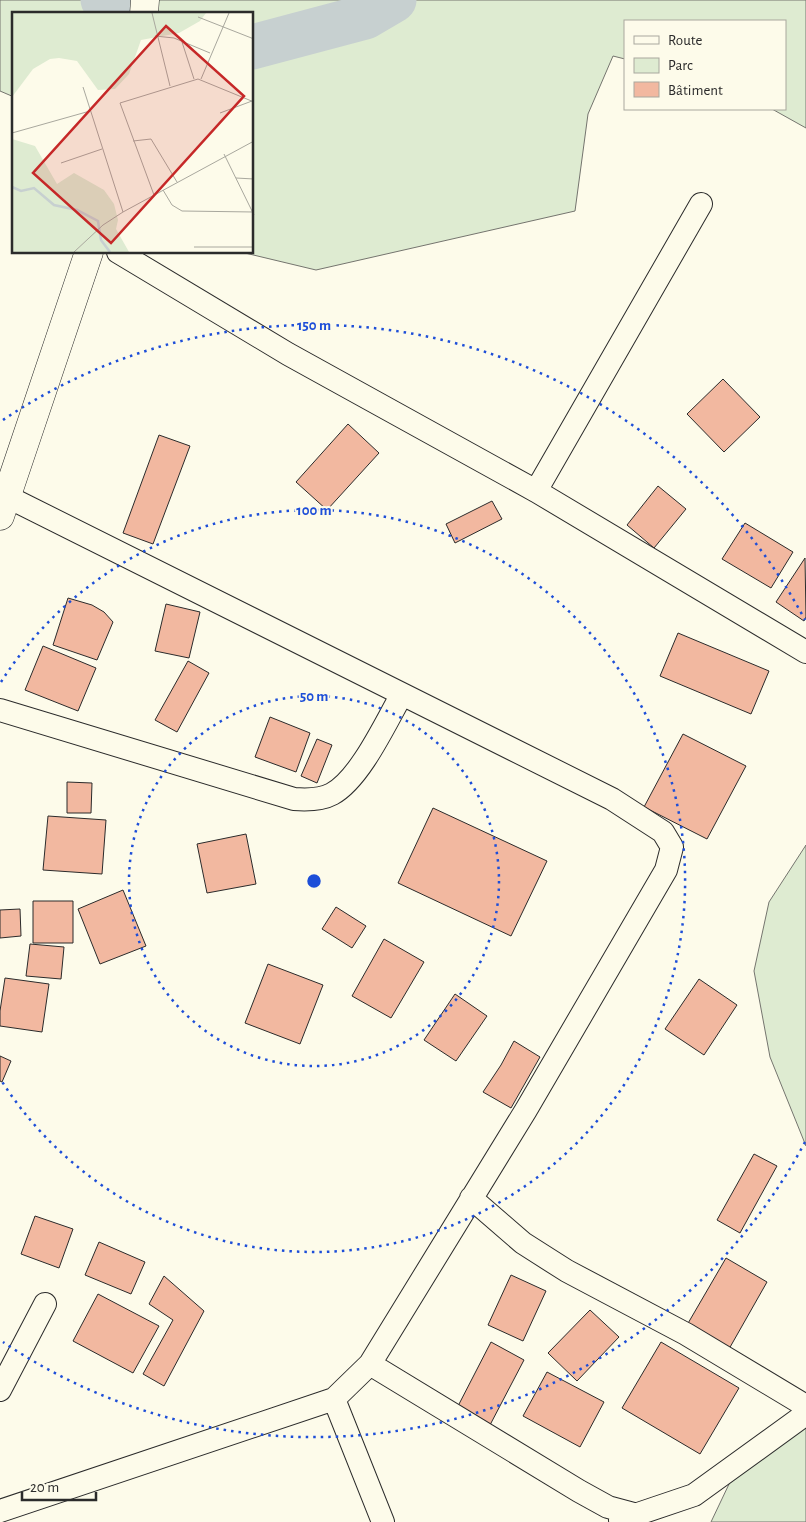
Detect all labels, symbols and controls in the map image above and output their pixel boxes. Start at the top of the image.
inset map [12,12,254,254]
legend [624,20,786,110]
text: Route [668,33,702,48]
text: Parc [668,58,693,73]
text: Bâtiment [668,83,723,98]
text: 150 m [297,318,331,333]
text: 100 m [296,503,332,518]
text: 50 m [300,689,328,704]
centre of rings [305,872,323,890]
scale bar [22,1470,96,1502]
text: 20 m [30,1480,59,1495]

